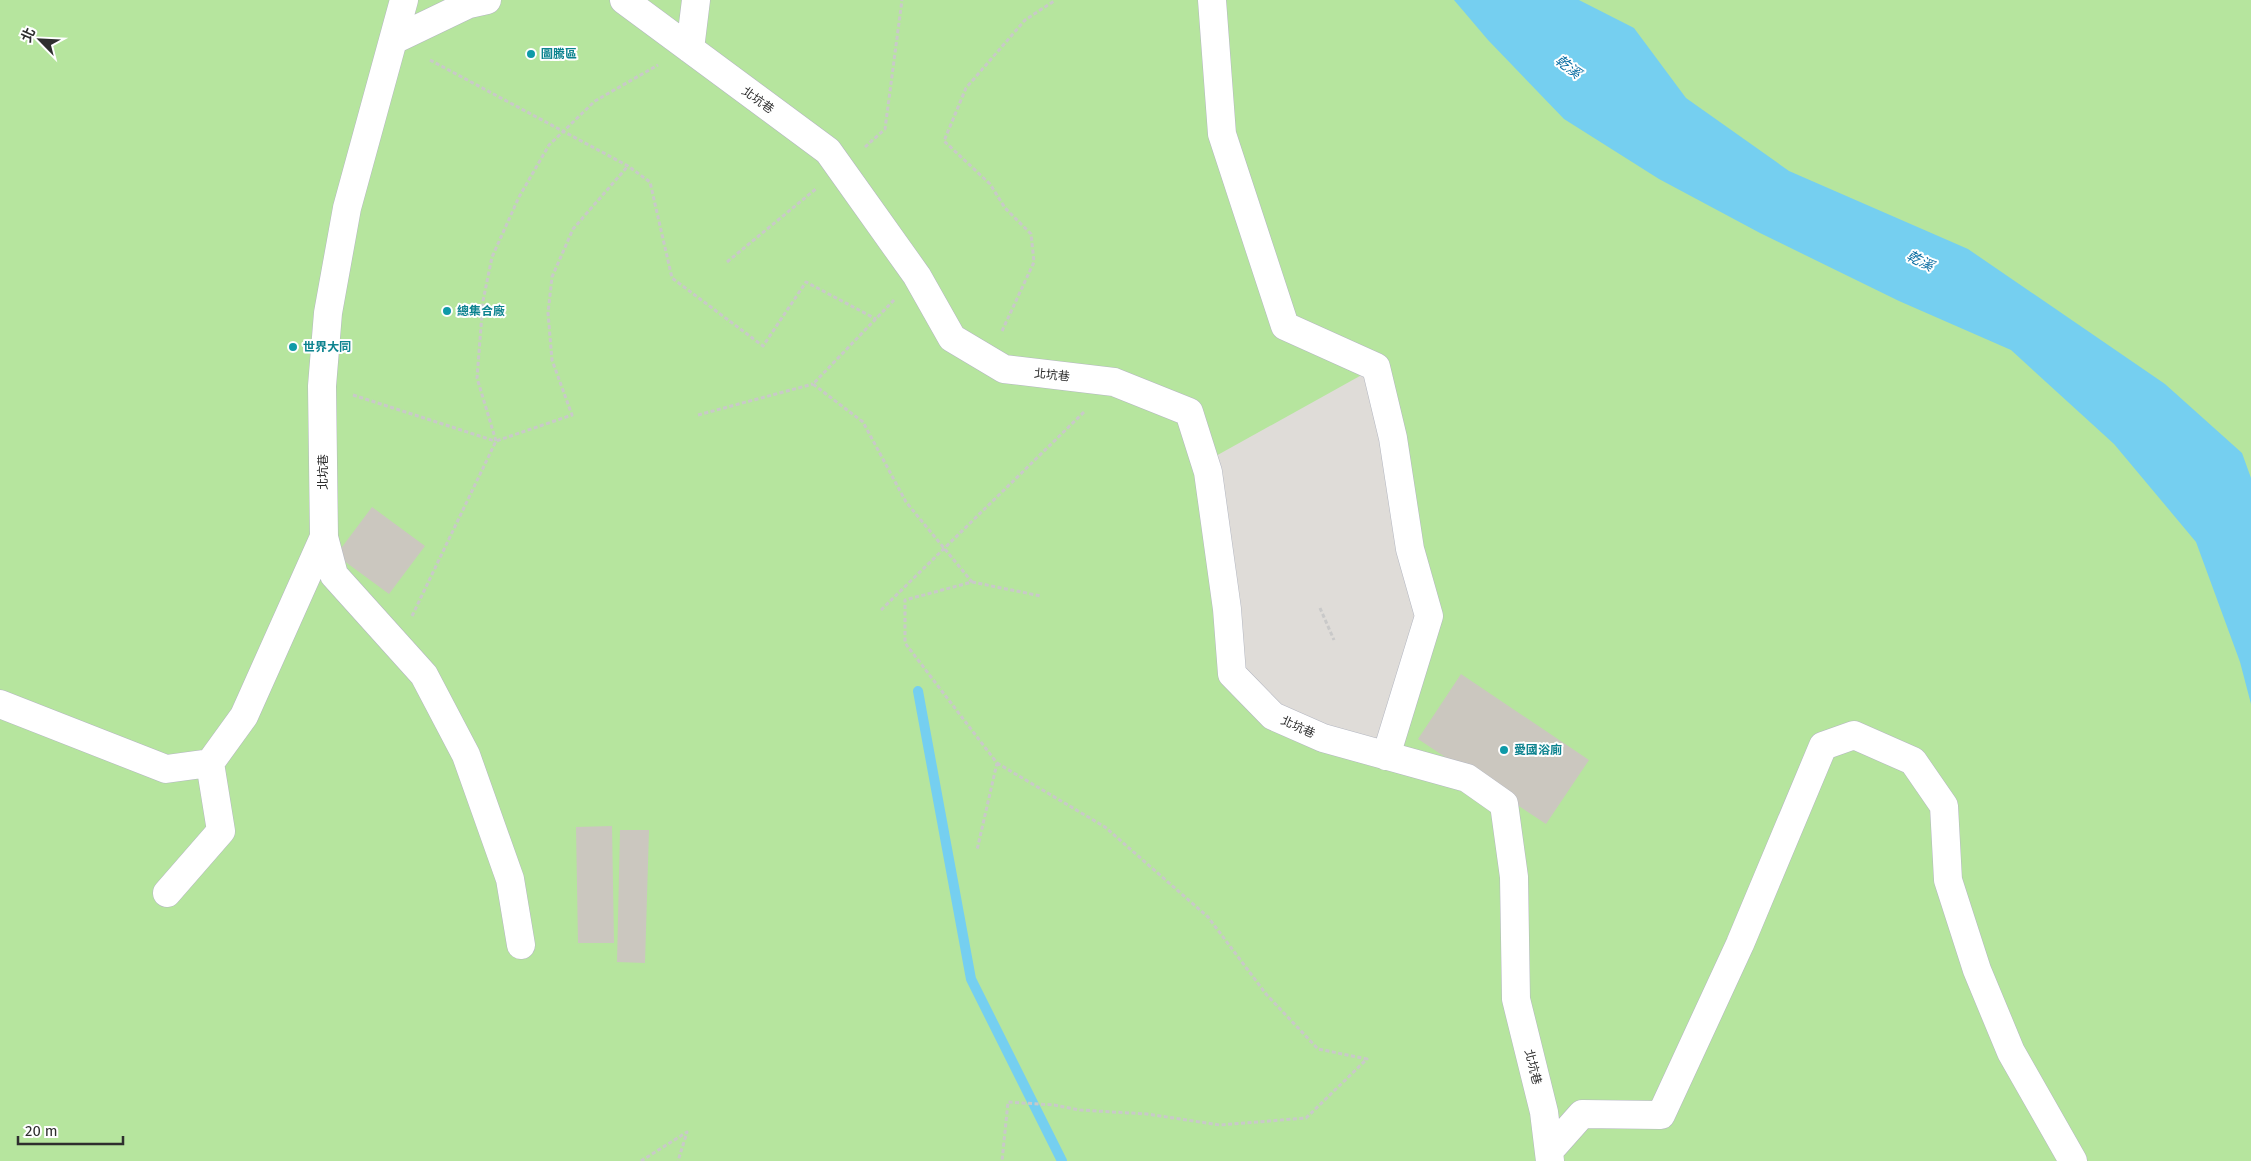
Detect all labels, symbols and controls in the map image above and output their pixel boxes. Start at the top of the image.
north arrow [15,15,65,65]
text: 北 [18,25,39,45]
place label: 圖騰區 [541,47,577,61]
marker: 圖騰區 [525,48,537,60]
water label: 乾溪 [1552,52,1586,84]
street label: 北坑巷 [739,84,777,116]
water label: 乾溪 [1904,247,1938,276]
place label: 總集合廠 [457,304,505,318]
marker: 總集合廠 [441,305,453,317]
place label: 世界大同 [303,340,351,354]
marker: 世界大同 [287,341,299,353]
street label: 北坑巷 [1033,366,1071,384]
street label: 北坑巷 [316,454,330,490]
street label: 北坑巷 [1279,713,1317,741]
place label: 愛國浴廁 [1514,743,1562,757]
marker: 愛國浴廁 [1498,744,1510,756]
street label: 北坑巷 [1522,1048,1544,1086]
scale bar [18,1114,122,1146]
text: 20 m [25,1122,58,1140]

